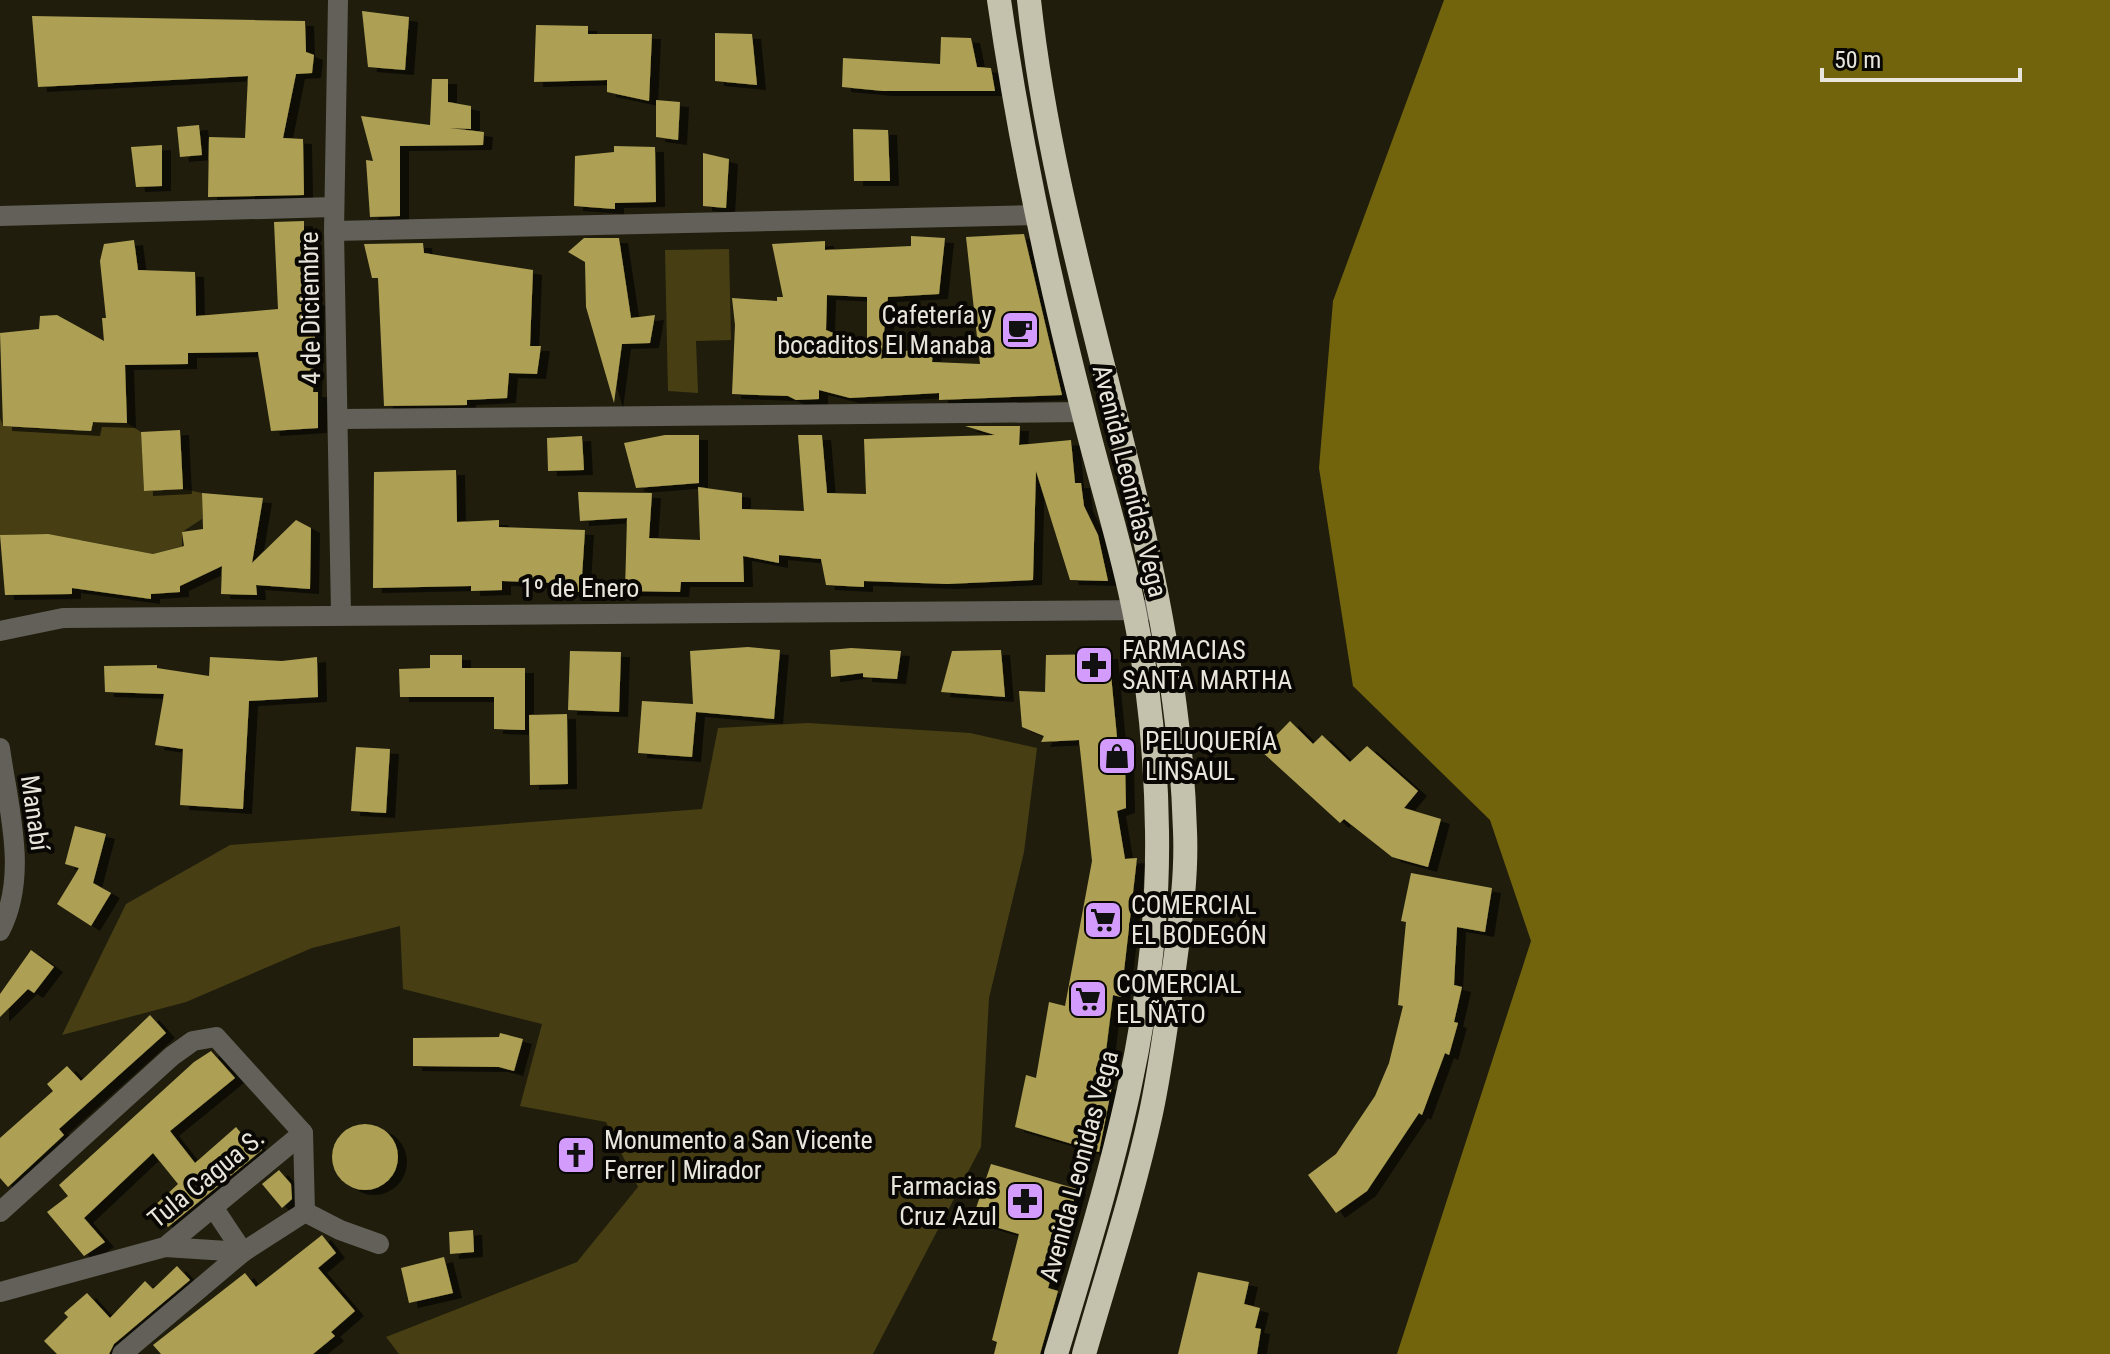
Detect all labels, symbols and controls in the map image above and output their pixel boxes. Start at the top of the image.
scale bar [1822,32,2020,82]
text: 50 m [1834,46,1881,74]
street label: 4 de Diciembre [294,231,326,385]
place label: Cafetería y bocaditos El Manaba [777,300,992,360]
cafe icon: Cafetería y bocaditos El Manaba [999,309,1041,351]
street label: Avenida Leonidas Vega [1087,362,1173,600]
street label: 1º de Enero [521,573,639,603]
place label: FARMACIAS SANTA MARTHA [1122,635,1292,695]
pharmacy icon: FARMACIAS SANTA MARTHA [1073,644,1115,686]
place label: PELUQUERÍA LINSAUL [1145,726,1277,786]
shop icon: PELUQUERÍA LINSAUL [1096,735,1138,777]
street label: Manabí [15,773,55,855]
place label: COMERCIAL EL BODEGÓN [1131,890,1267,950]
supermarket icon: COMERCIAL EL BODEGÓN [1082,899,1124,941]
place label: COMERCIAL EL ÑATO [1116,969,1242,1029]
supermarket icon: COMERCIAL EL ÑATO [1067,978,1109,1020]
street label: Avenida Leonidas Vega [1034,1047,1124,1285]
street label: Tula Cagua S. [142,1122,270,1234]
place label: Monumento a San Vicente Ferrer | Mirador [604,1125,873,1185]
church icon: Monumento a San Vicente Ferrer | Mirador [555,1134,597,1176]
place label: Farmacias Cruz Azul [890,1171,997,1231]
pharmacy icon: Farmacias Cruz Azul [1004,1180,1046,1222]

